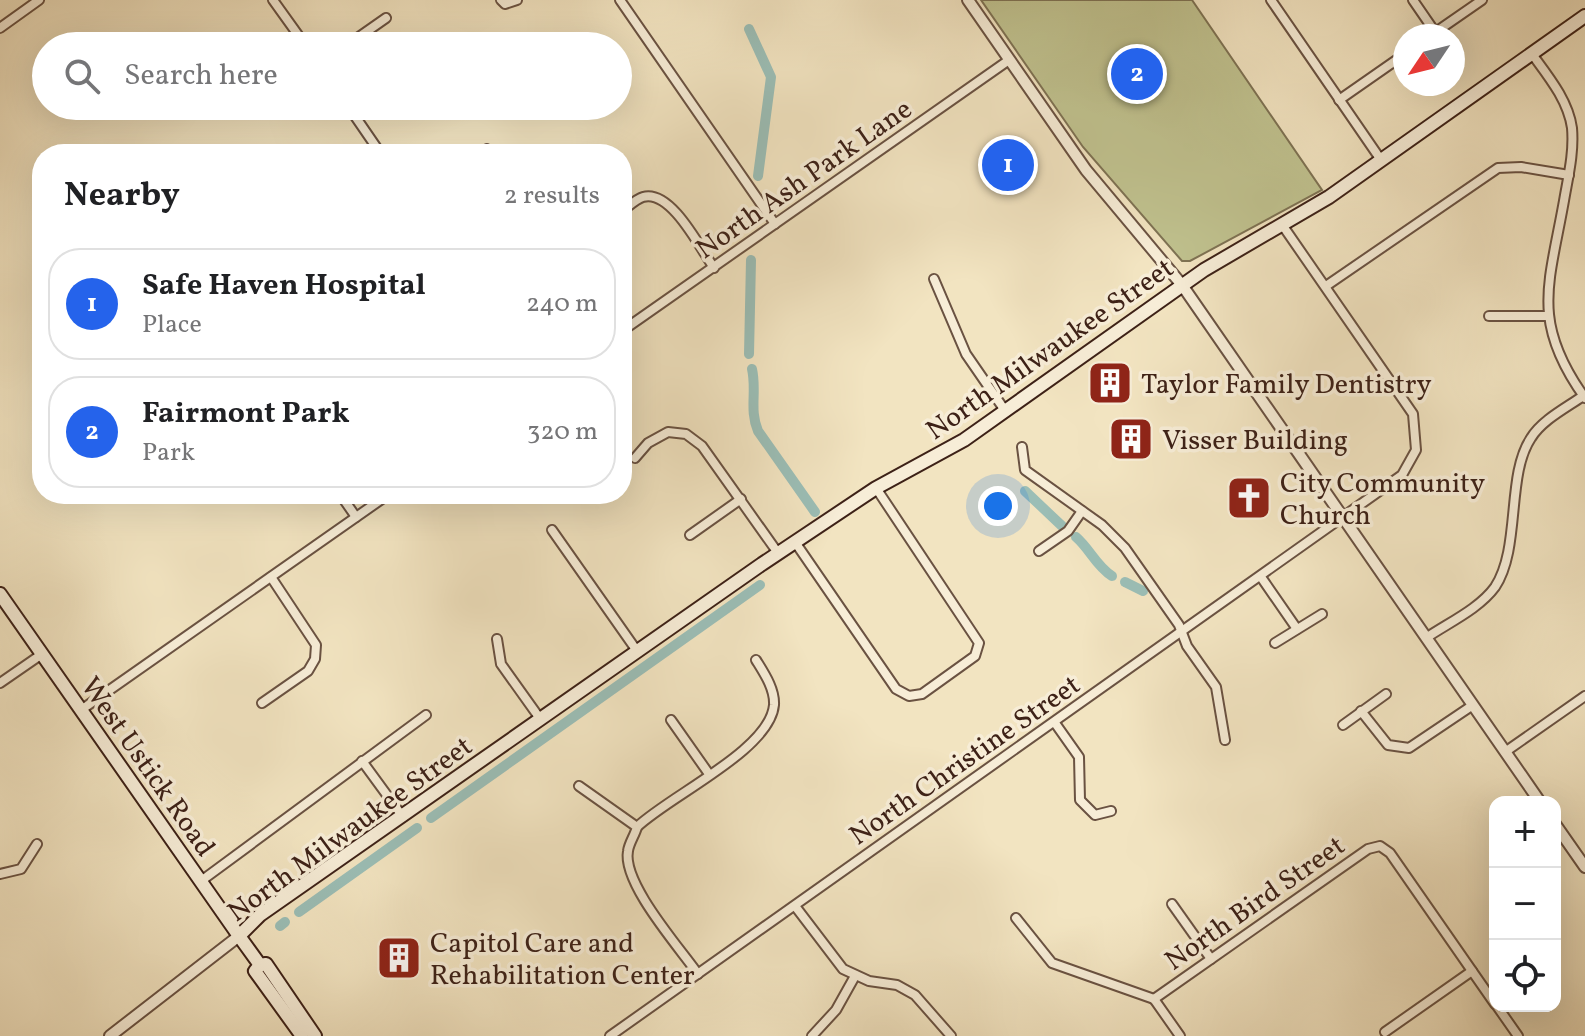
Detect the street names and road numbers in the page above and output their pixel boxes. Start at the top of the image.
street label: North Ash Park Lane [688,91,920,269]
street label: North Milwaukee Street [919,250,1182,450]
street label: North Christine Street [842,667,1089,856]
street label: West Ustick Road [70,670,224,865]
street label: North Milwaukee Street [220,728,481,932]
street label: North Bird Street [1157,827,1353,981]

